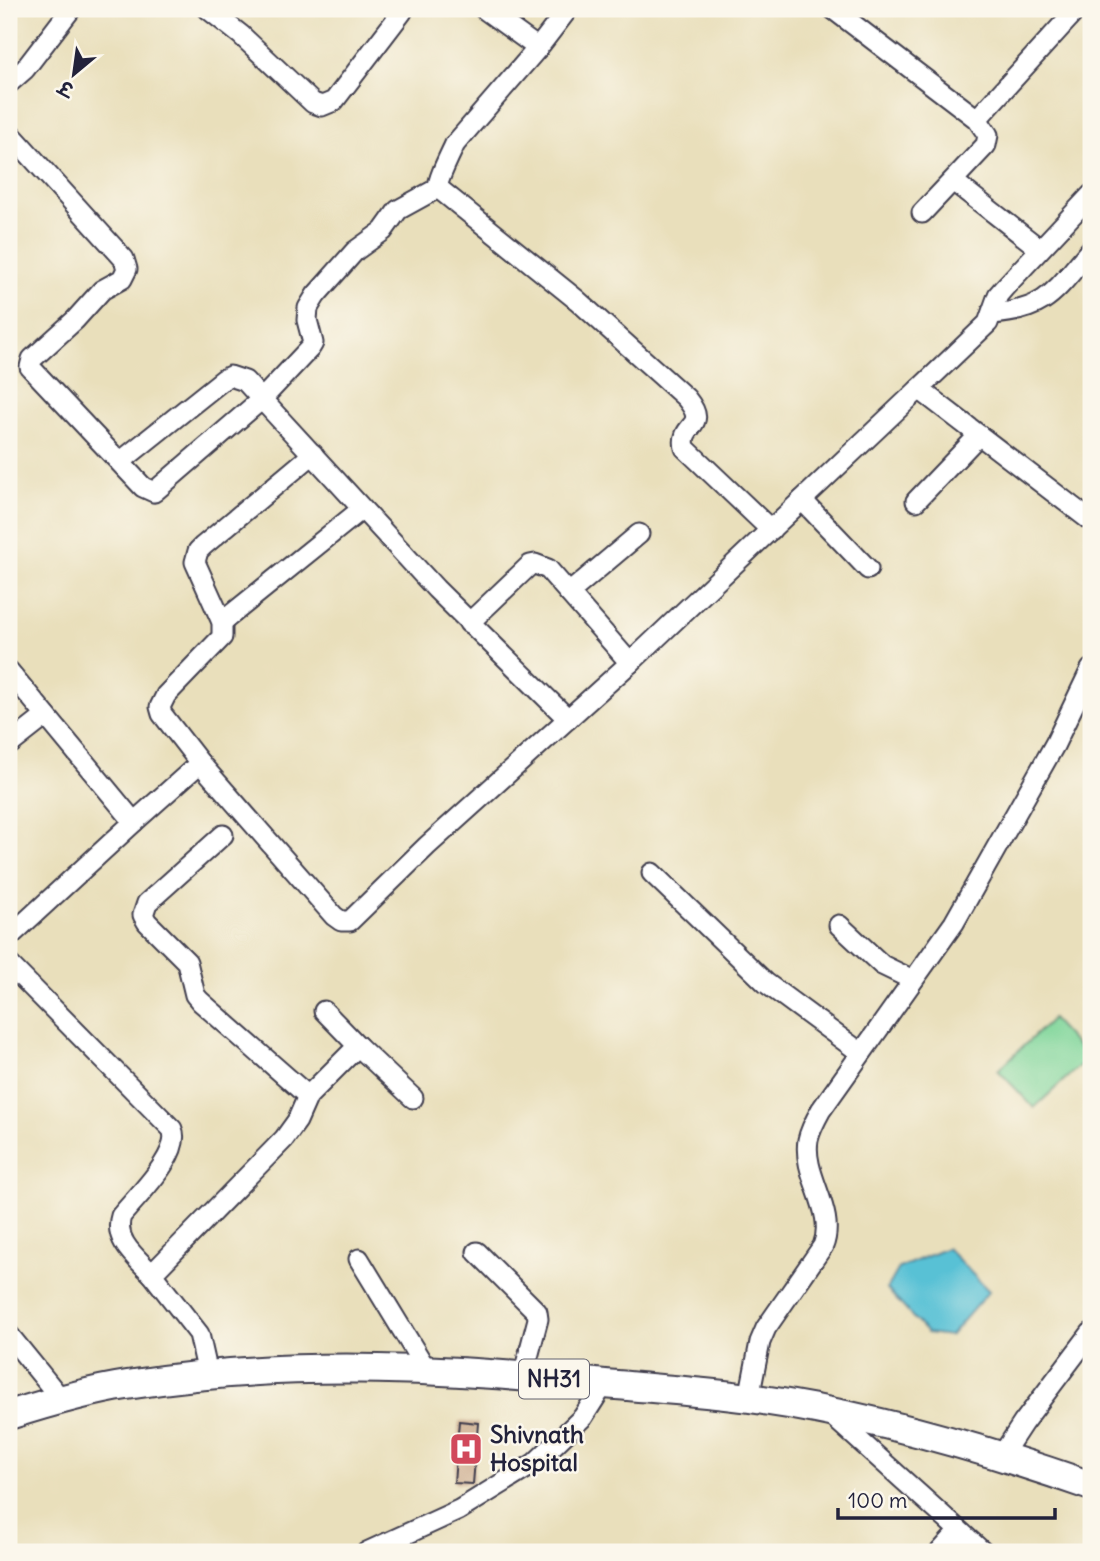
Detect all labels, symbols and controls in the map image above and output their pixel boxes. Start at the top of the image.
north arrow [38,38,108,108]
text: उ [52,74,79,103]
road number: NH31 [519,1360,589,1398]
place label: Shivnath Hospital [490,1419,584,1477]
hospital icon: Shivnath Hospital [447,1430,485,1468]
scale bar [838,1477,1054,1521]
text: 100 m [848,1487,907,1514]

